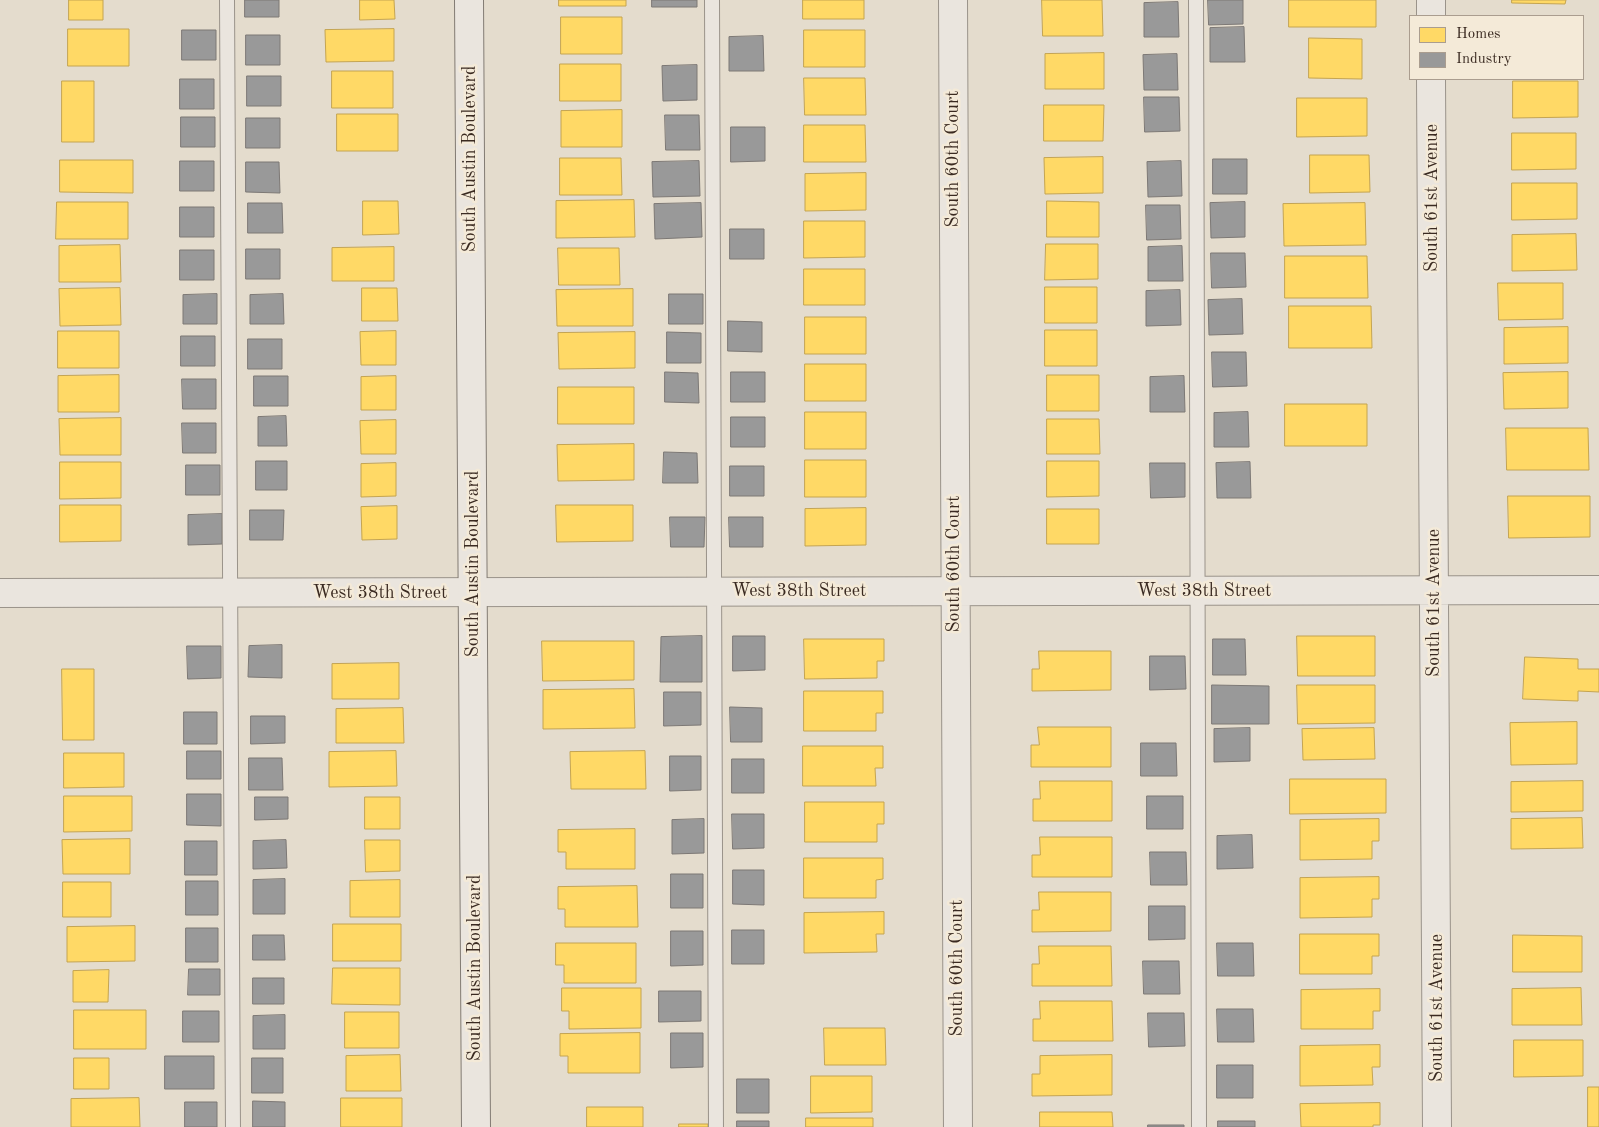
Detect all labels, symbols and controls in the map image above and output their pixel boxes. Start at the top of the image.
legend [1409,15,1584,80]
text: Homes [1456,27,1501,42]
text: Industry [1456,52,1512,67]
street label: South Austin Boulevard [459,66,481,252]
street label: South 60th Court [942,90,964,228]
street label: South 61st Avenue [1421,124,1443,272]
street label: South Austin Boulevard [462,471,484,657]
street label: South 60th Court [943,495,965,633]
street label: South 61st Avenue [1423,529,1445,677]
street label: West 38th Street [732,580,866,602]
street label: West 38th Street [1137,580,1271,602]
street label: West 38th Street [313,582,447,604]
street label: South Austin Boulevard [464,875,486,1061]
street label: South 60th Court [946,899,968,1037]
street label: South 61st Avenue [1426,934,1448,1082]

